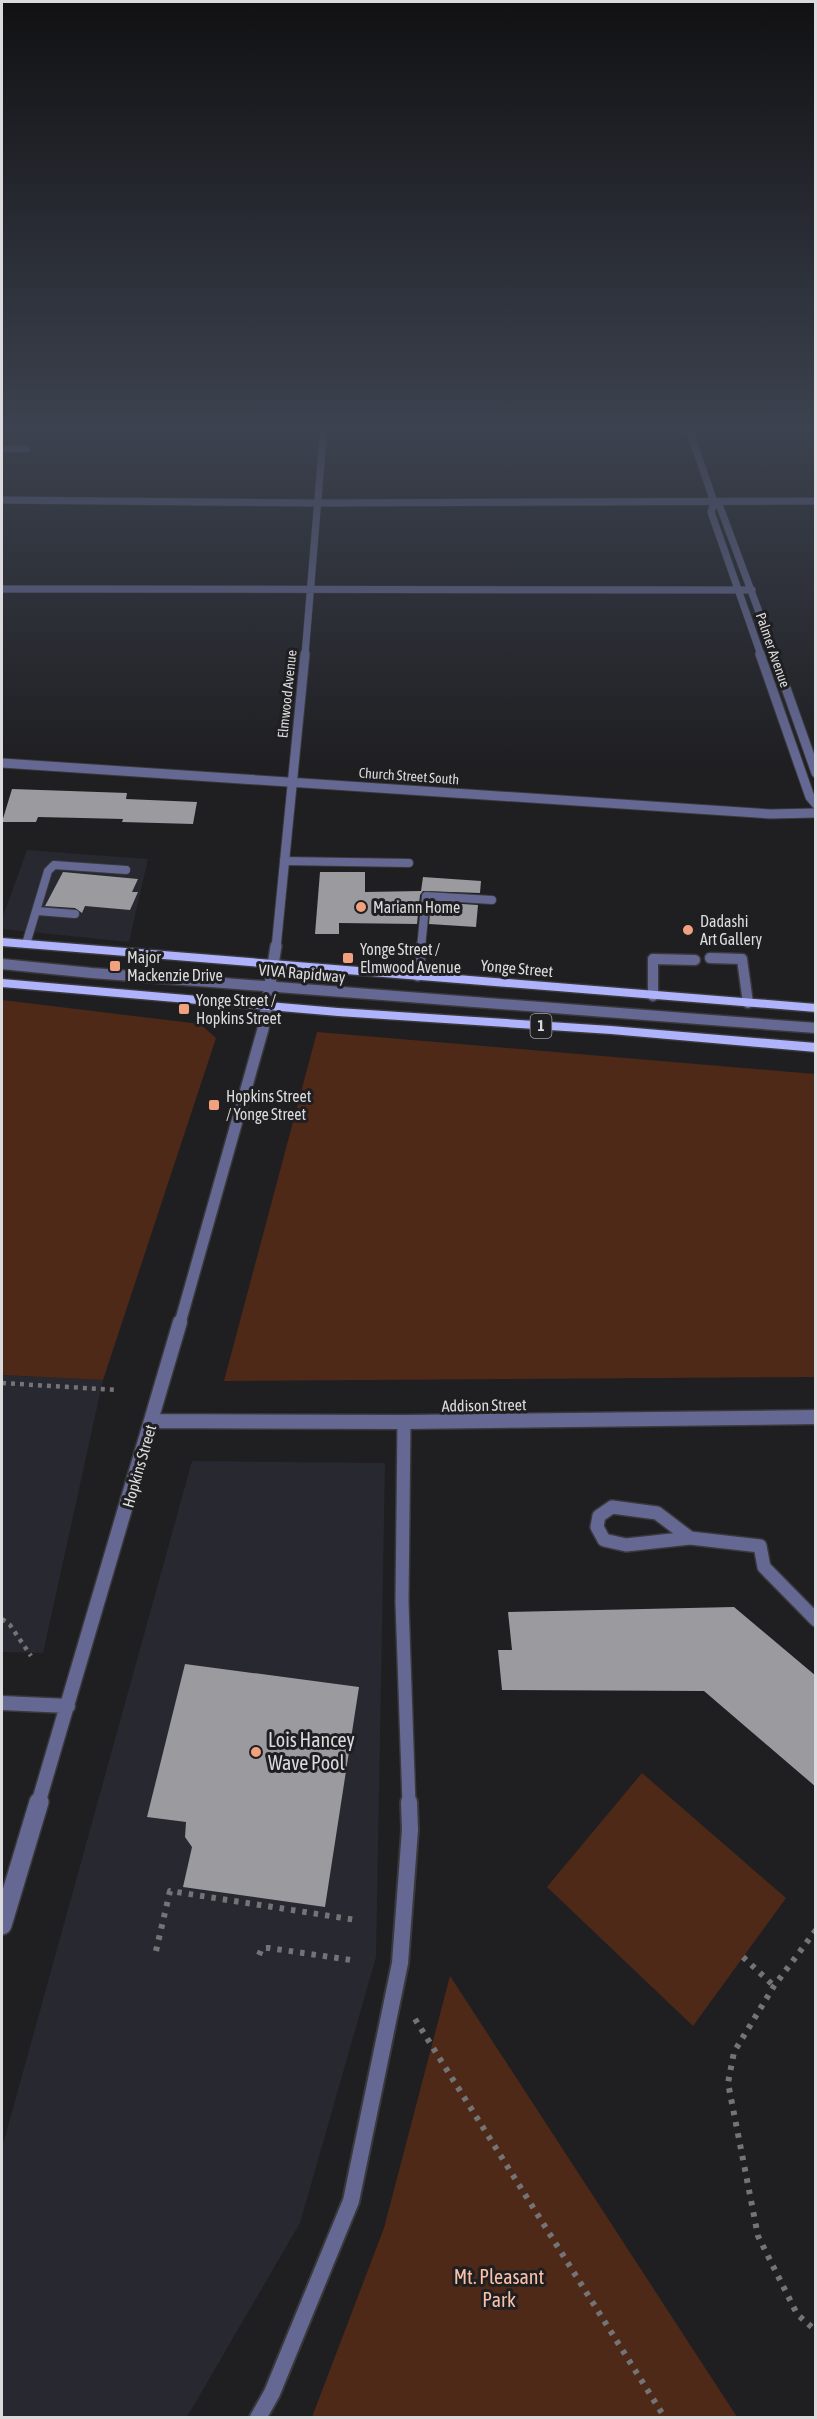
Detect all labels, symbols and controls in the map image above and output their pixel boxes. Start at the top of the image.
street label: Palmer Avenue [753,610,793,690]
street label: Elmwood Avenue [274,649,300,739]
street label: Church Street South [358,765,460,787]
place label: Mariann Home [373,898,460,916]
marker: Mariann Home [354,900,368,914]
place label: Dadashi Art Gallery [700,912,762,949]
marker: Dadashi Art Gallery [681,923,695,937]
place label: Yonge Street / Elmwood Avenue [360,940,461,976]
place label: Major Mackenzie Drive [127,948,223,984]
marker: Yonge Street / Elmwood Avenue [341,951,355,965]
street label: Yonge Street [480,956,554,981]
marker: Major Mackenzie Drive [108,959,122,973]
street label: VIVA Rapidway [258,960,347,987]
place label: Yonge Street / Hopkins Street [196,991,282,1028]
marker: Yonge Street / Hopkins Street [177,1002,191,1016]
road number: 1 [530,1014,552,1038]
place label: Hopkins Street / Yonge Street [226,1087,312,1124]
marker: Hopkins Street / Yonge Street [207,1098,221,1112]
street label: Addison Street [441,1395,527,1415]
street label: Hopkins Street [119,1422,160,1510]
place label: Lois Hancey Wave Pool [268,1728,355,1774]
marker: Lois Hancey Wave Pool [249,1745,263,1759]
park label: Mt. Pleasant Park [454,2265,545,2311]

